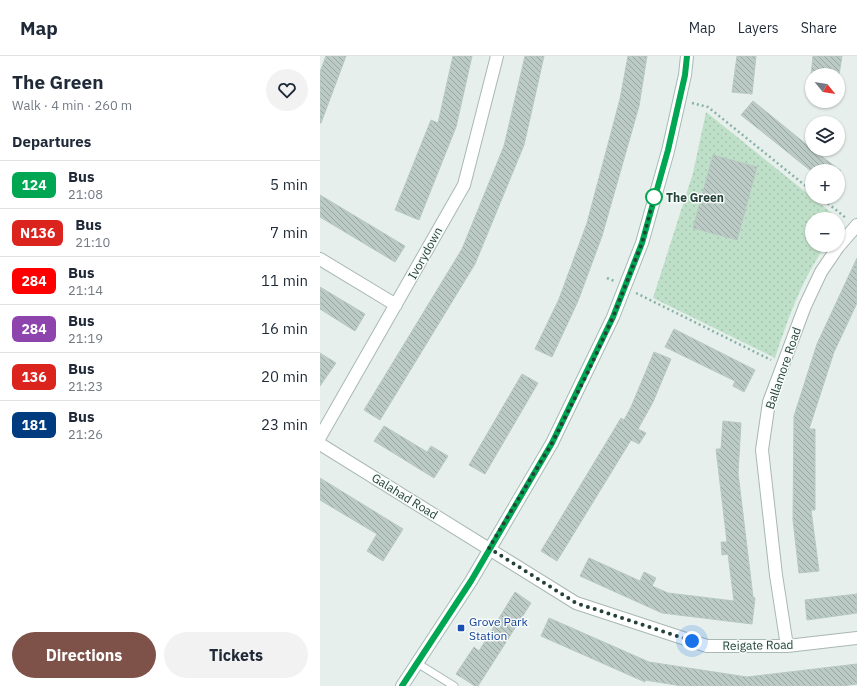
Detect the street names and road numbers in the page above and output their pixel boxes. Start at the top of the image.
street label: Ivorydown [405,224,445,282]
street label: Ballamore Road [762,325,804,411]
street label: Galahad Road [369,470,441,522]
street label: Reigate Road [722,637,794,653]

